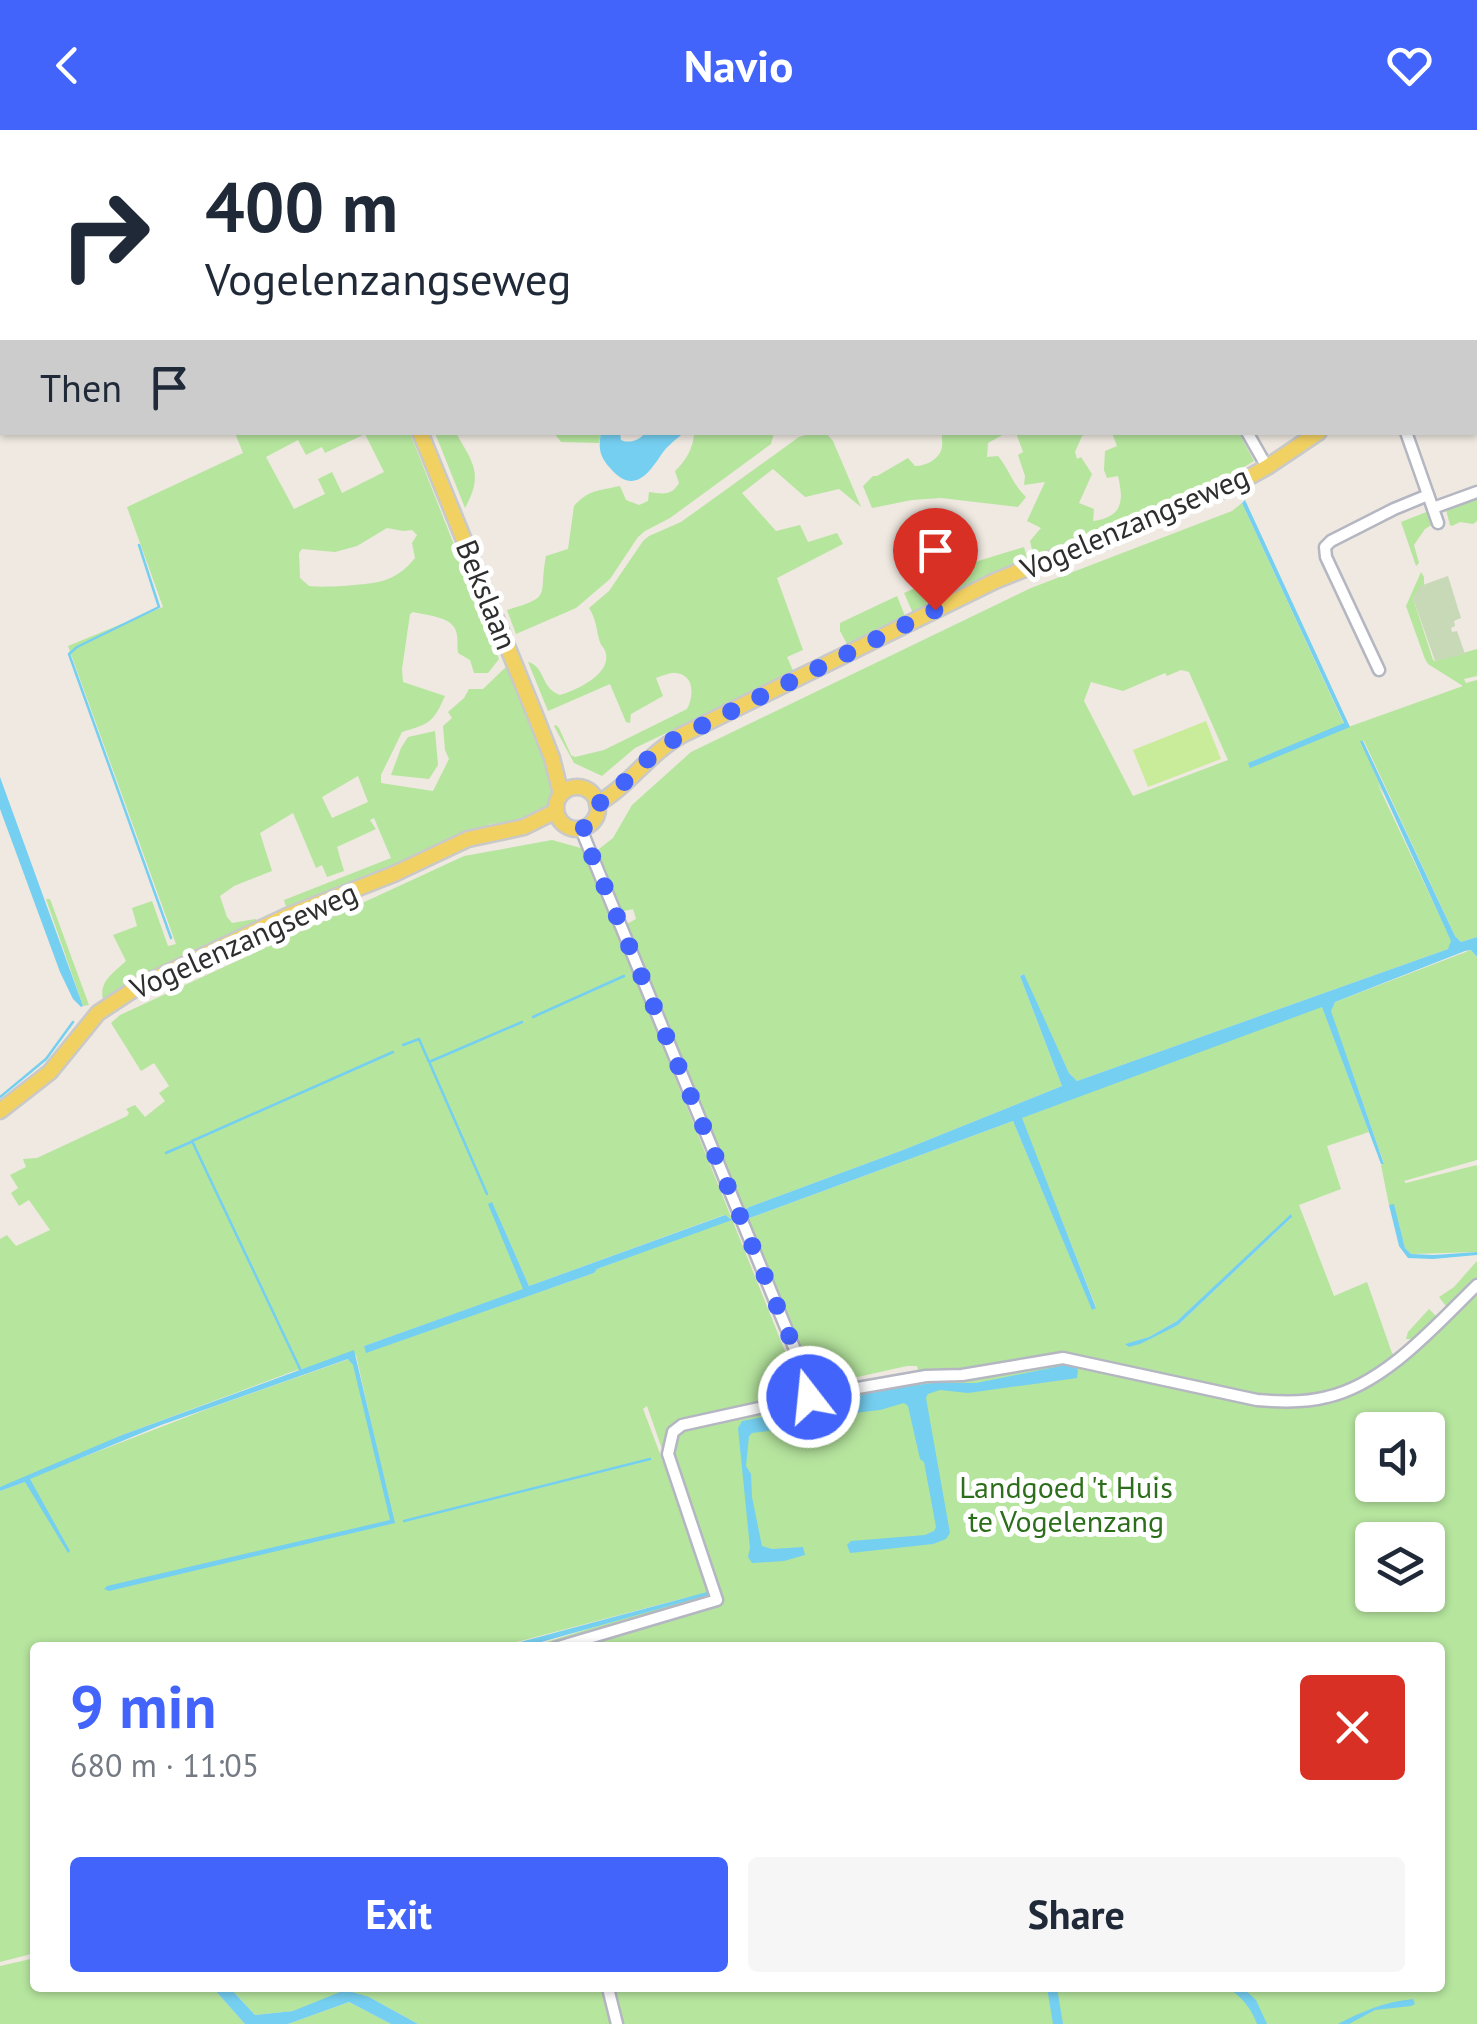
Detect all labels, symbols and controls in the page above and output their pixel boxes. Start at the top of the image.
text: Navio [684,36,793,94]
icon: back [40,38,95,93]
icon: heart [1382,38,1437,93]
text: 400 m [205,161,398,251]
icon: right [40,170,170,300]
text: Vogelenzangseweg [205,249,571,307]
icon: arrive [142,360,197,415]
text: Then [40,363,122,412]
street label: Vogelenzangseweg [1013,456,1254,588]
pin [893,508,978,611]
icon: arrive [908,523,963,578]
street label: Bekslaan [448,534,527,655]
street label: Vogelenzangseweg [123,872,363,1008]
position arrow [757,1345,861,1449]
map controls [1355,1412,1445,1612]
button: sound [1355,1412,1445,1502]
park label: Landgoed 't Huis te Vogelenzang [959,1467,1173,1540]
button: layers [1355,1522,1445,1612]
text: 9 min [70,1667,216,1745]
button: close [1300,1675,1405,1780]
text: 680 m · 11:05 [70,1744,259,1786]
button: Exit [70,1857,728,1972]
button: Share [748,1857,1405,1972]

